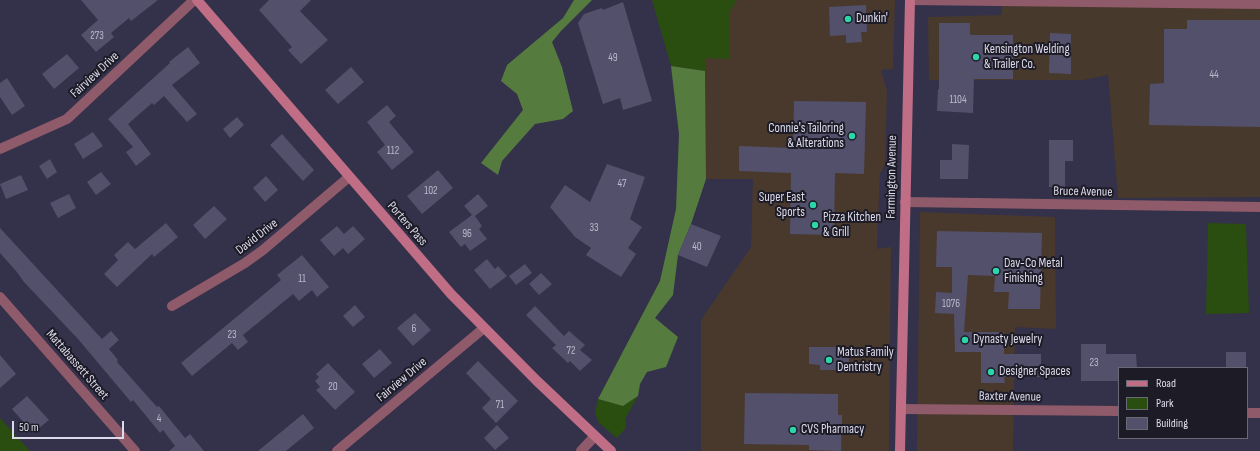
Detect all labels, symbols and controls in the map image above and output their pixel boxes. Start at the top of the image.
place label: Dunkin' [856,11,888,27]
marker: Dunkin' [843,14,853,24]
house number: 273 [90,29,104,43]
place label: Kensington Welding & Trailer Co. [984,42,1070,73]
street label: Fairview Drive [68,49,122,101]
house number: 49 [608,51,618,65]
marker: Kensington Welding & Trailer Co. [971,52,981,62]
house number: 44 [1209,68,1219,82]
house number: 1104 [949,93,967,107]
place label: Connie's Tailoring & Alterations [768,121,844,152]
marker: Connie's Tailoring & Alterations [847,131,857,141]
street label: Farmington Avenue [883,135,901,219]
house number: 112 [387,144,399,158]
house number: 47 [618,177,626,191]
house number: 102 [424,184,438,198]
street label: Bruce Avenue [1053,184,1113,200]
place label: Super East Sports [759,190,805,221]
street label: Porters Pass [384,199,430,249]
marker: Super East Sports [808,200,818,210]
place label: Pizza Kitchen & Grill [823,210,881,241]
street label: David Drive [233,216,281,258]
marker: Pizza Kitchen & Grill [810,220,820,230]
house number: 33 [589,221,599,235]
house number: 96 [462,227,472,241]
house number: 40 [692,240,702,254]
place label: Dav-Co Metal Finishing [1004,256,1063,287]
marker: Dav-Co Metal Finishing [991,266,1001,276]
house number: 11 [298,272,306,286]
house number: 1076 [942,297,960,311]
house number: 6 [412,322,416,336]
street label: Mattabassett Street [42,327,112,403]
house number: 23 [227,328,237,342]
place label: Dynasty Jewelry [973,332,1042,348]
marker: Dynasty Jewelry [960,335,970,345]
house number: 72 [567,344,575,358]
place label: Matus Family Dentristry [837,345,894,376]
street label: Fairview Drive [374,355,430,405]
marker: Matus Family Dentristry [824,355,834,365]
house number: 23 [1089,356,1099,370]
place label: Designer Spaces [999,364,1070,380]
marker: Designer Spaces [986,367,996,377]
legend [1118,367,1248,439]
text: Road [1156,376,1176,391]
house number: 20 [328,380,338,394]
street label: Baxter Avenue [979,389,1041,405]
text: Park [1156,396,1174,411]
house number: 71 [496,398,504,412]
house number: 4 [157,412,161,426]
scale bar [14,413,126,439]
text: Building [1156,416,1188,431]
text: 50 m [19,420,39,435]
place label: CVS Pharmacy [801,422,864,438]
marker: CVS Pharmacy [788,425,798,435]

